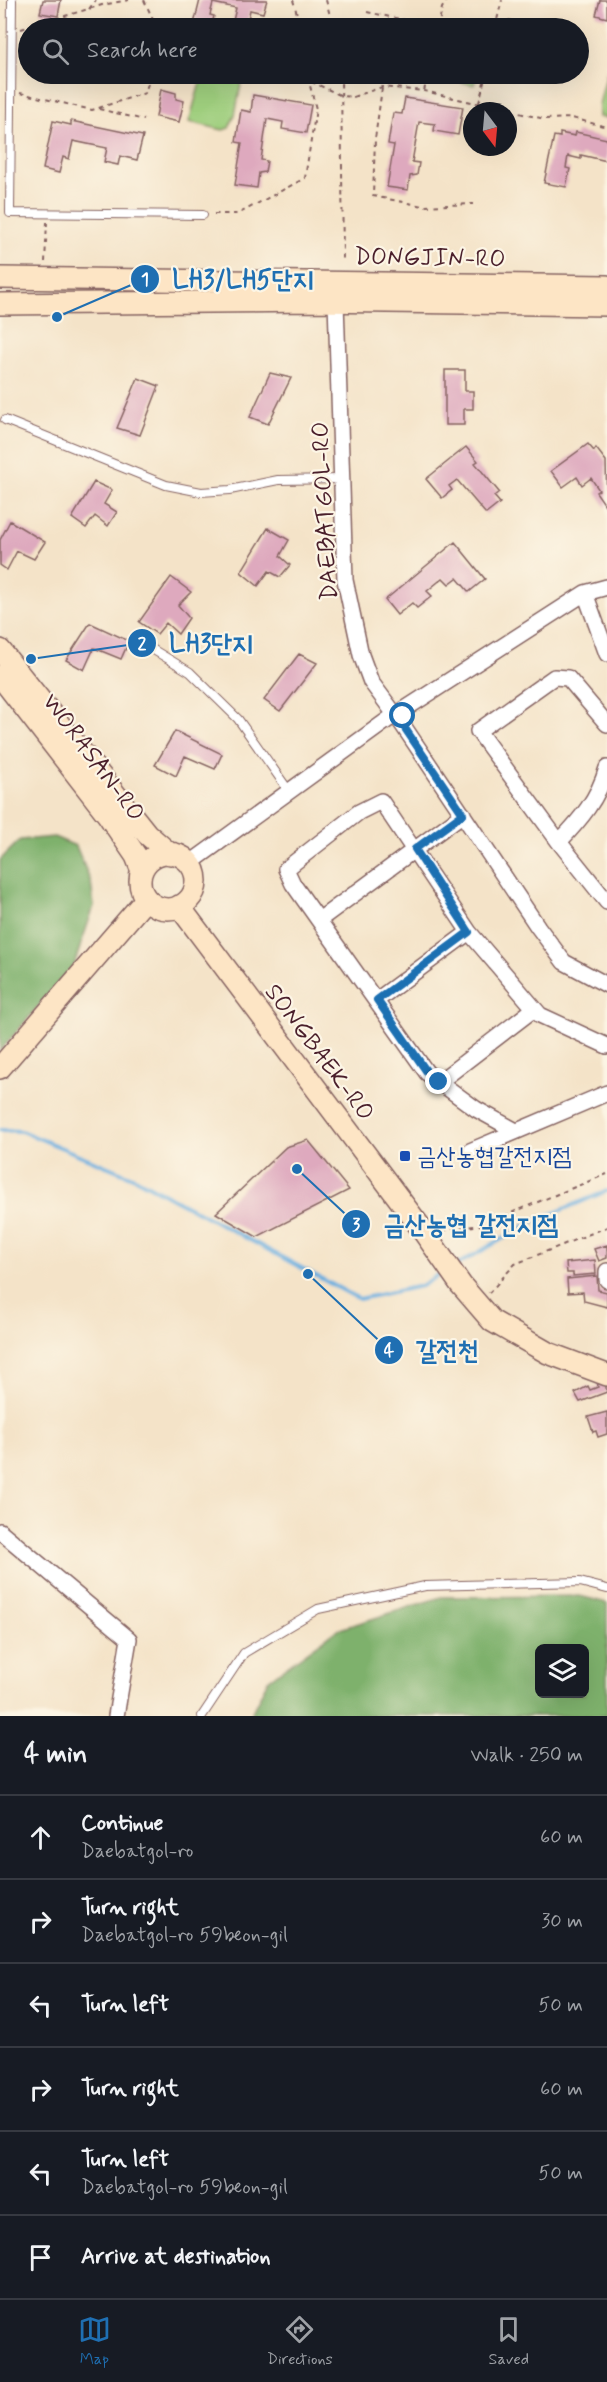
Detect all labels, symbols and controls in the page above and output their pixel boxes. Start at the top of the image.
search box [18,18,589,84]
icon: search [39,35,72,68]
text: Search here [87,37,198,65]
north arrow [463,102,517,156]
street label: DONGJIN-RO [354,242,506,275]
callout: LH3/LH5단지 [130,257,325,301]
text: LH3/LH5단지 [172,264,314,298]
text: 1 [141,268,149,292]
street label: DAEBATGOL-RO [305,421,346,601]
callout: LH3단지 [127,621,265,665]
text: LH3단지 [169,628,253,662]
text: 2 [138,632,147,656]
street label: WORASAN-RO [35,688,151,828]
route start [389,702,415,728]
street label: SONGBAEK-RO [257,978,381,1128]
route end [425,1068,451,1094]
place label: 금산농협갈전지점 [417,1142,572,1173]
marker: 금산농협갈전지점 [398,1149,412,1163]
callout: 금산농협 갈전지점 [341,1202,570,1246]
text: 금산농협 갈전지점 [384,1209,558,1243]
text: 3 [352,1213,361,1237]
callout: 갈전천 [374,1328,491,1372]
text: 갈전천 [416,1335,478,1369]
text: 4 [384,1339,395,1363]
map controls [535,1644,589,1698]
button: layers [535,1644,589,1698]
text: 4 min [24,1738,87,1772]
text: Walk · 250 m [471,1742,583,1769]
text: Continue [81,1810,163,1838]
icon: ahead [24,1821,57,1854]
text: 60 m [540,1824,583,1851]
text: Daebatgol-ro [81,1838,194,1865]
text: Turn right [81,1894,179,1922]
icon: right [24,1905,57,1938]
text: 30 m [541,1908,583,1935]
text: Daebatgol-ro 59beon-gil [81,1922,288,1949]
icon: left [24,1989,57,2022]
text: Turn left [81,1991,169,2019]
text: 50 m [538,1992,583,2019]
icon: right [24,2073,57,2106]
text: Turn right [81,2075,179,2103]
text: 60 m [540,2076,583,2103]
text: Turn left [81,2146,169,2174]
icon: left [24,2157,57,2190]
text: 50 m [538,2160,583,2187]
text: Daebatgol-ro 59beon-gil [81,2174,288,2201]
icon: arrive [24,2241,57,2274]
text: Arrive at destination [81,2243,271,2271]
tab: Map [78,2313,111,2370]
tab: Directions [267,2313,333,2370]
tab: Saved [489,2313,529,2370]

